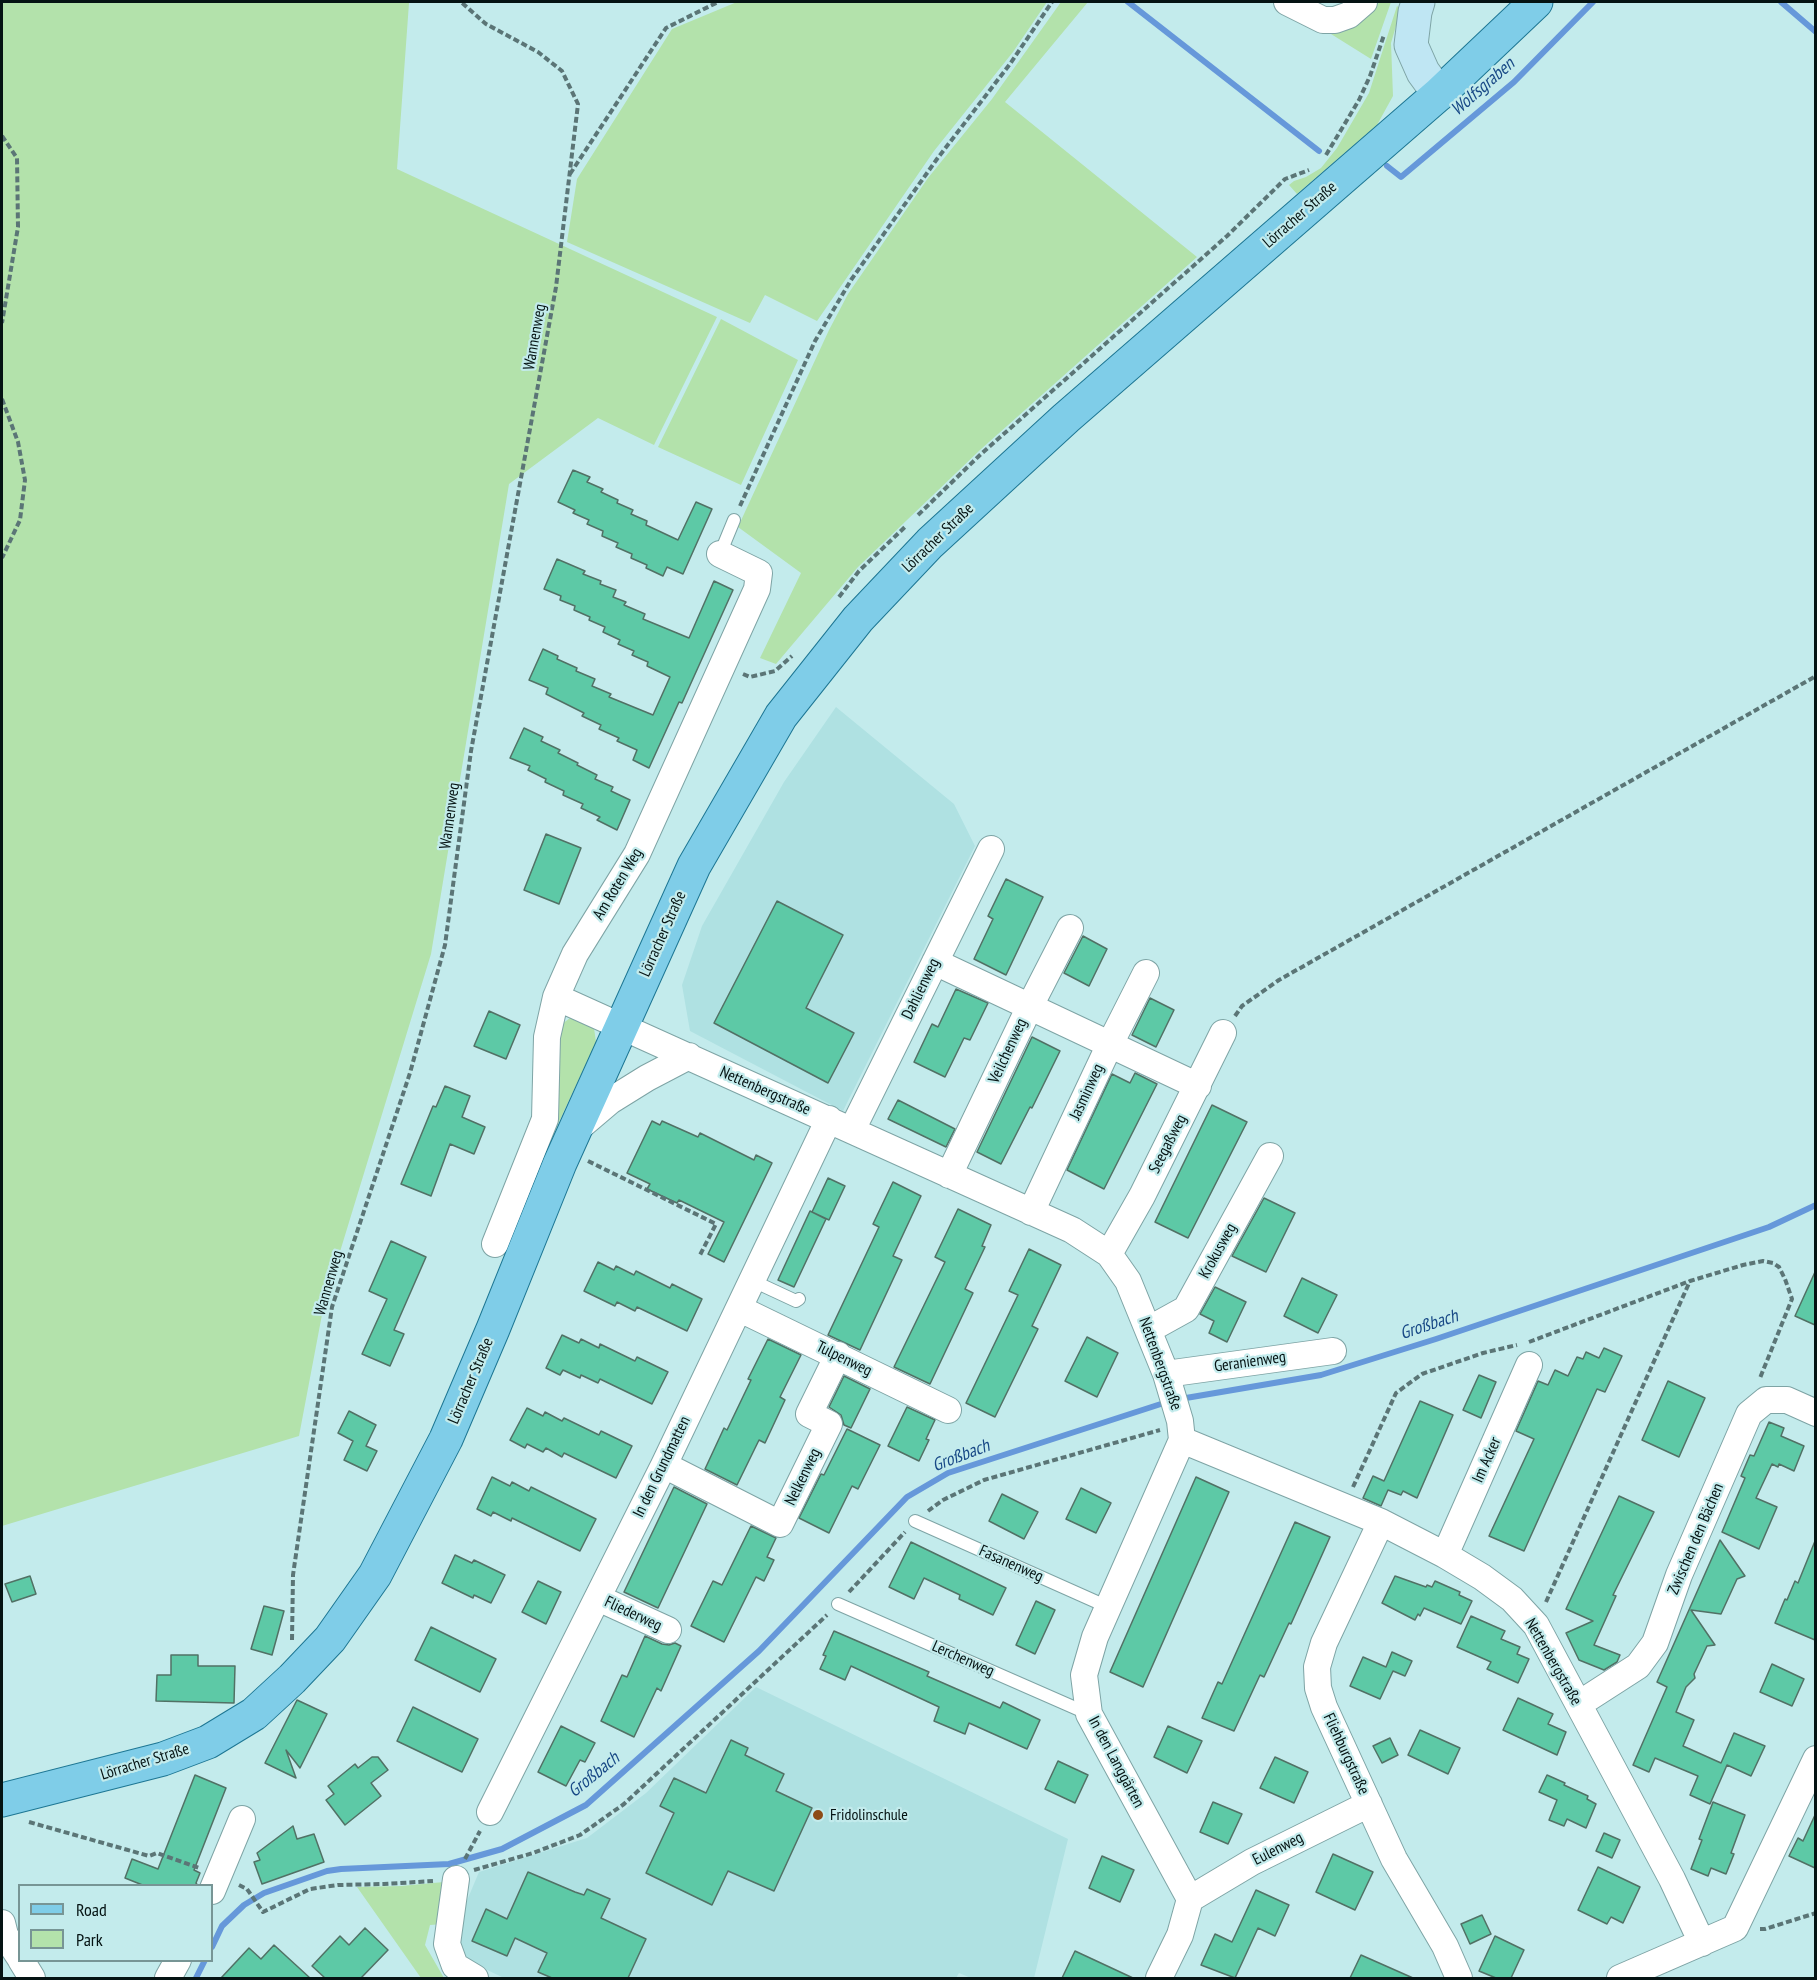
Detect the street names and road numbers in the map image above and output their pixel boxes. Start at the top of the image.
street label: Lörracher Straße [1259,178,1341,252]
street label: Wannenweg [520,302,550,372]
street label: Lörracher Straße [898,499,978,577]
street label: Wannenweg [436,782,464,850]
street label: Am Roten Weg [589,845,647,923]
street label: Lörracher Straße [636,888,690,980]
street label: Dahlienweg [898,955,944,1023]
street label: Veilchenweg [985,1015,1031,1087]
street label: Jasminweg [1066,1061,1108,1123]
street label: Nettenbergstraße [717,1062,813,1120]
street label: Seegaßweg [1145,1111,1191,1177]
street label: Krokusweg [1195,1220,1241,1282]
street label: Wannenweg [311,1248,347,1318]
street label: Nettenbergstraße [1134,1315,1186,1413]
street label: Lörracher Straße [444,1335,498,1427]
street label: Tulpenweg [813,1337,875,1381]
street label: Geranienweg [1213,1347,1287,1377]
street label: In den Grundmatten [629,1413,695,1521]
street label: Im Acker [1469,1434,1505,1486]
street label: Nelkenweg [781,1445,825,1509]
street label: Zwischen den Bächen [1664,1480,1728,1598]
street label: Fasanenweg [976,1541,1046,1587]
street label: Fliederweg [601,1592,665,1636]
street label: Nettenbergstraße [1520,1615,1586,1709]
street label: Lerchenweg [929,1637,997,1681]
street label: Fliehburgstraße [1319,1710,1373,1798]
street label: In den Langgärten [1084,1713,1148,1811]
street label: Lörracher Straße [98,1739,192,1785]
street label: Eulenweg [1250,1828,1306,1870]

